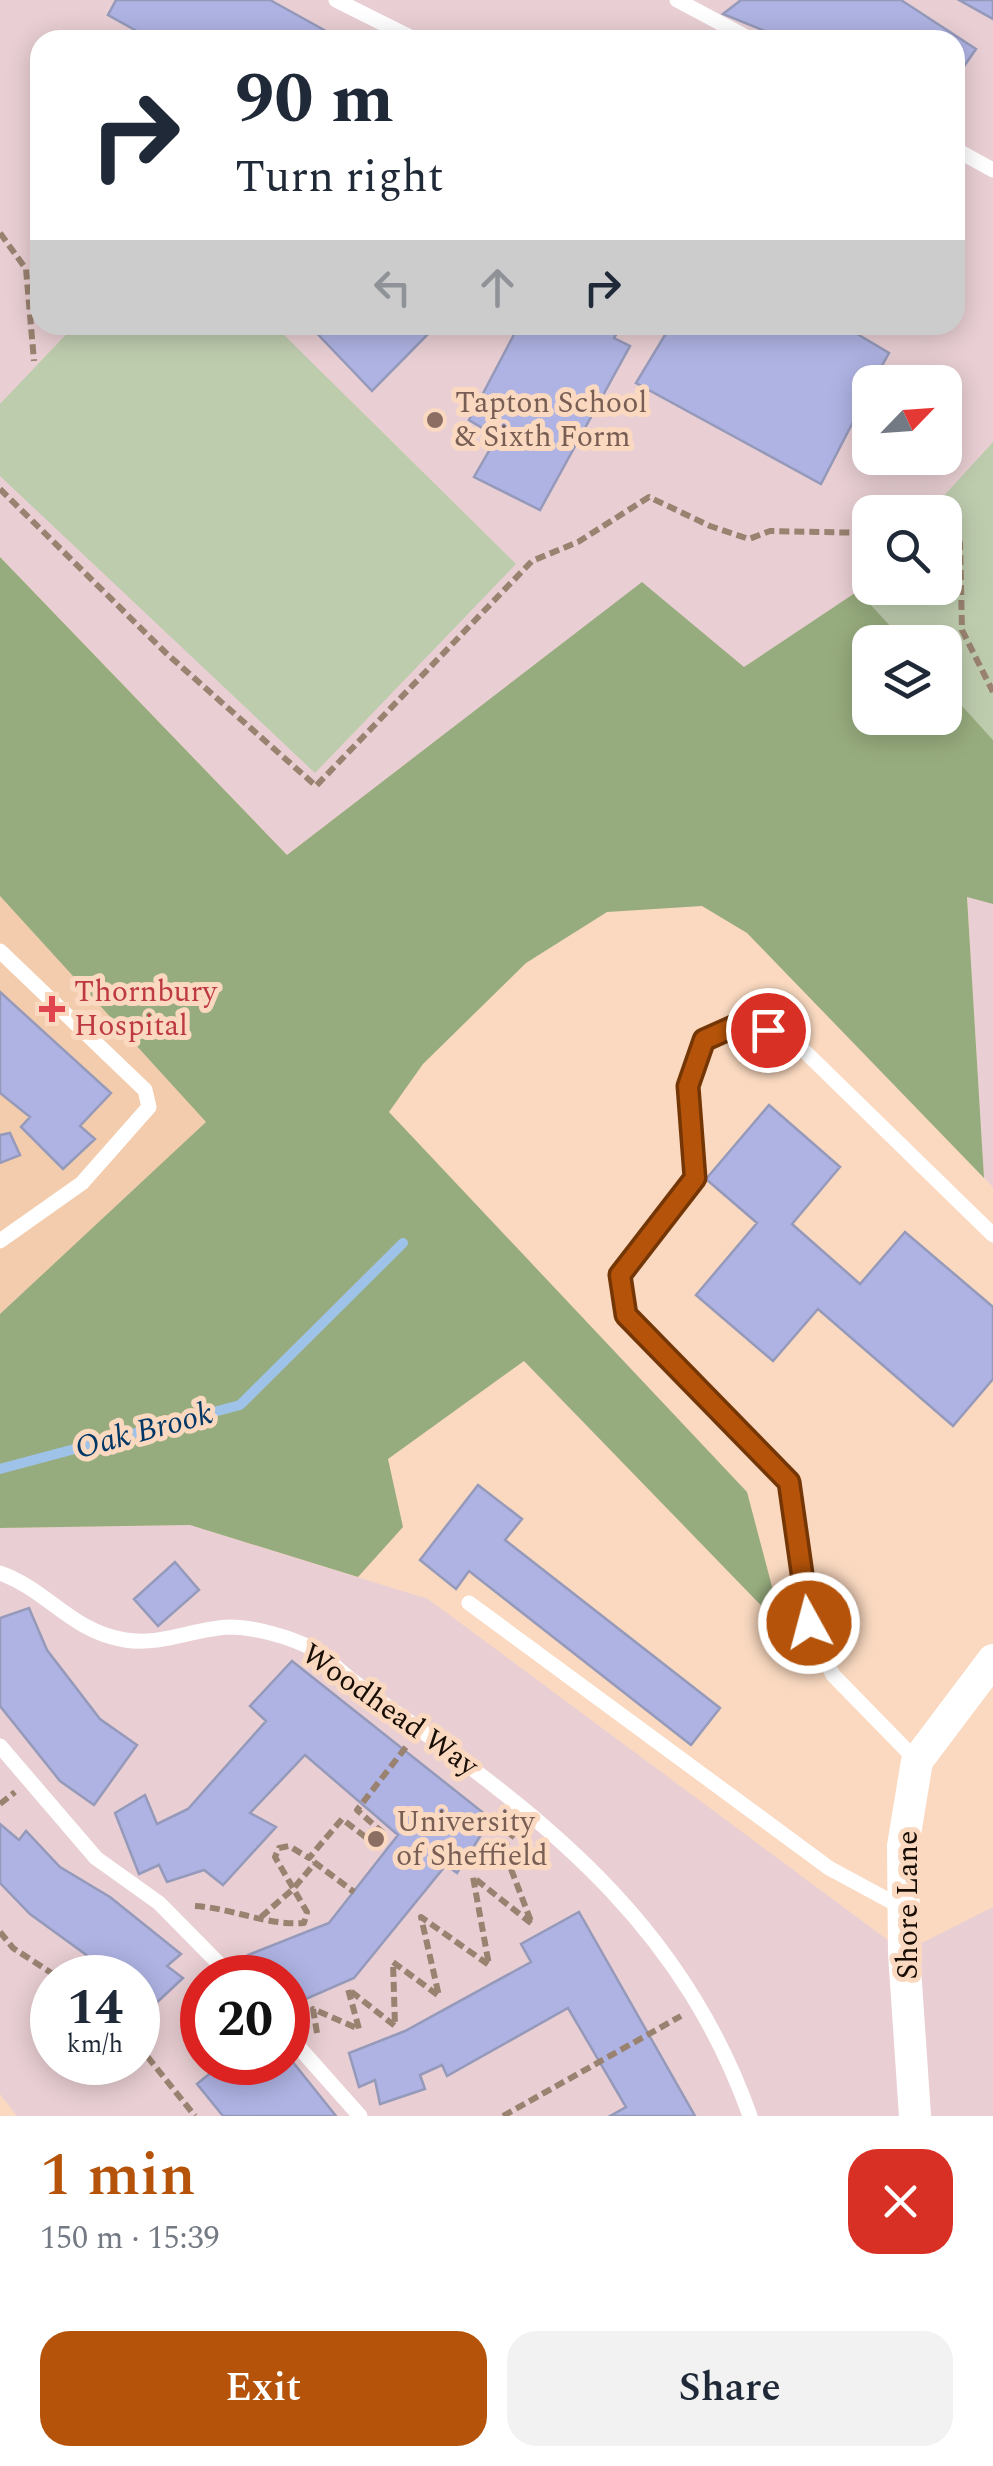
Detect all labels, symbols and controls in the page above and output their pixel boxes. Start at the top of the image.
text: 90 m [235,47,394,153]
icon: right [70,70,200,200]
text: Turn right [235,143,444,212]
icon: left [365,260,420,315]
icon: ahead [470,260,525,315]
icon: right [575,260,630,315]
north arrow [852,365,962,475]
map controls [852,365,962,735]
place label: Tapton School & Sixth Form [455,380,647,460]
marker: Tapton School & Sixth Form [424,409,446,431]
button: search [852,495,962,605]
button: layers [852,625,962,735]
place label: Thornbury Hospital [74,969,218,1049]
pin [726,988,811,1073]
marker: Thornbury Hospital [39,996,65,1022]
icon: arrive [741,1003,796,1058]
water label: Oak Brook [70,1389,218,1473]
position arrow [757,1571,861,1675]
street label: Woodhead Way [292,1632,489,1789]
place label: University of Sheffield [396,1799,548,1879]
marker: University of Sheffield [365,1828,387,1850]
street label: Shore Lane [885,1830,931,1980]
speed limit sign: 20 [180,1955,310,2085]
text: 14 [67,1970,123,2046]
text: km/h [67,2026,123,2064]
text: 1 min [40,2130,196,2222]
button: close [848,2149,953,2254]
text: 150 m · 15:39 [40,2214,220,2263]
button: Exit [40,2331,487,2446]
button: Share [507,2331,953,2446]

